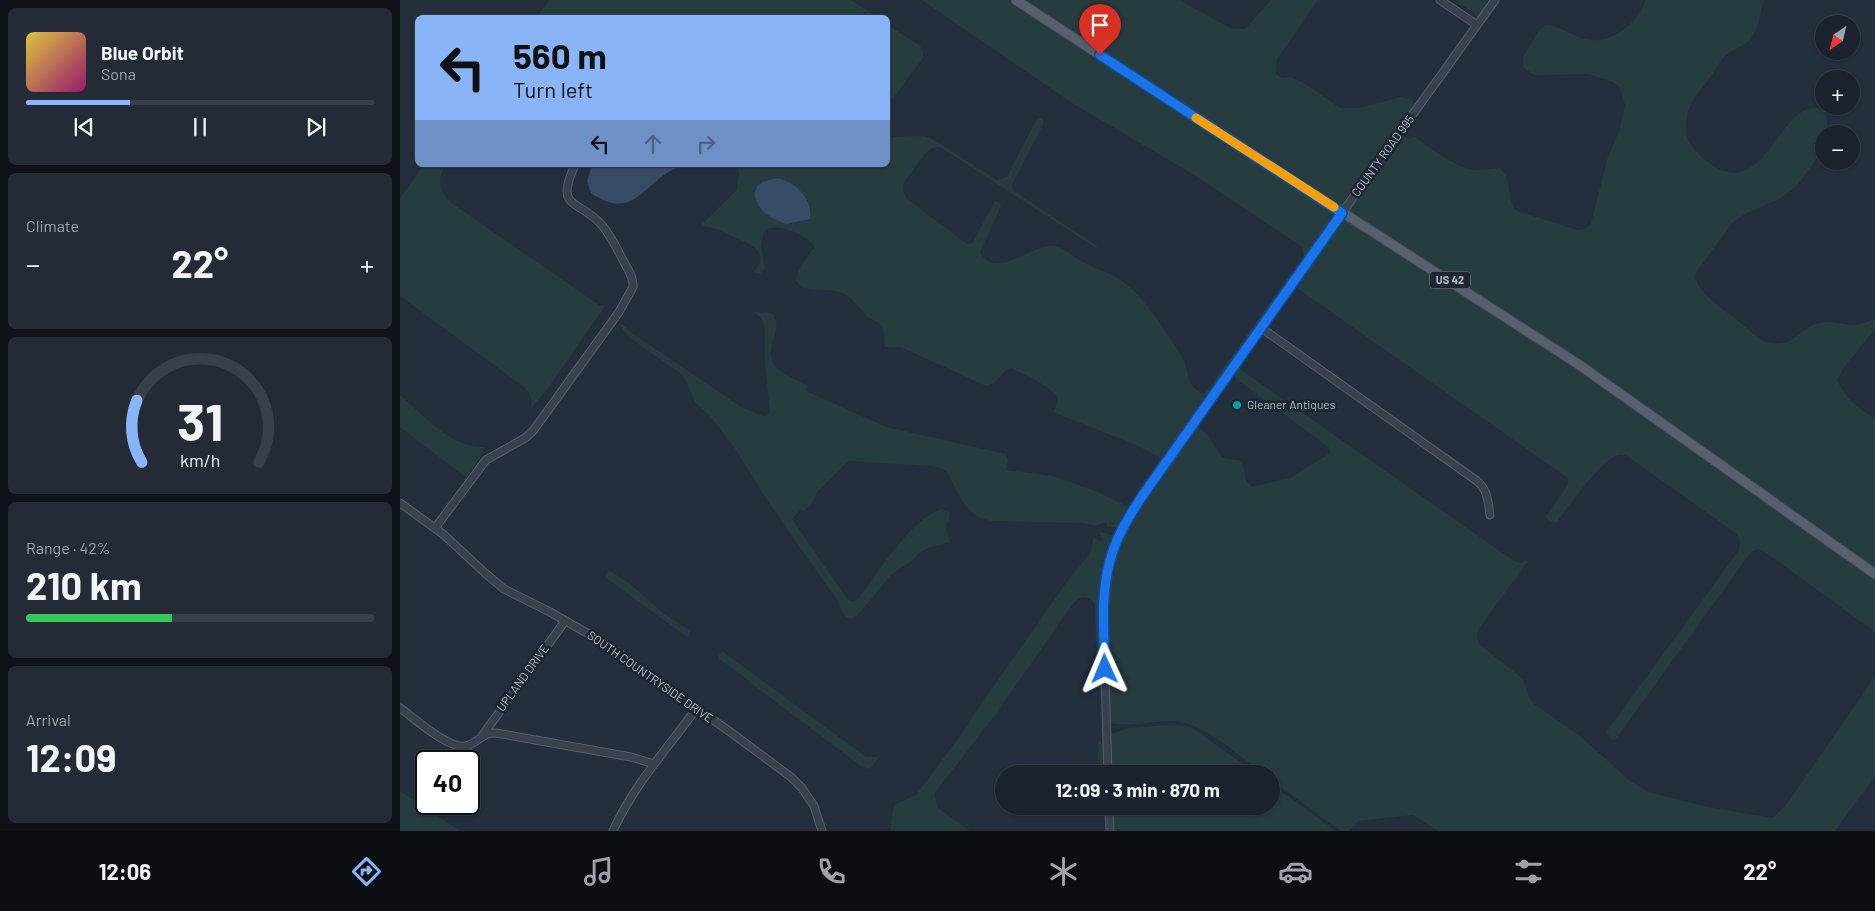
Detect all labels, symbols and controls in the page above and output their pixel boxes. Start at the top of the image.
pin [1079,4,1121,55]
icon: arrive [1086,11,1114,39]
north arrow [1815,15,1860,60]
map controls [1815,15,1860,170]
text: 560 m [513,34,607,76]
icon: left [430,35,495,100]
text: Blue Orbit [101,41,184,64]
text: Sona [101,64,136,83]
button: + [1815,70,1860,115]
text: Turn left [513,76,593,102]
street label: COUNTY ROAD 995 [1348,112,1416,199]
icon: previous [70,113,98,141]
icon: pause [186,113,214,141]
icon: next [302,113,330,141]
button: − [1815,125,1860,170]
icon: left [586,130,614,158]
icon: ahead [639,130,667,158]
icon: right [692,130,720,158]
text: Climate [26,216,79,235]
text: 22° [172,240,228,286]
text: − [26,247,40,281]
text: + [360,247,374,281]
road number: US 42 [1430,272,1470,288]
text: 31 [177,389,223,451]
place label: Gleaner Antiques [1247,397,1336,411]
marker: Gleaner Antiques [1231,399,1243,411]
text: km/h [180,449,220,471]
text: Range · 42% [26,538,110,557]
text: 210 km [26,562,142,608]
street label: SOUTH COUNTRYSIDE DRIVE [585,627,716,725]
street label: UPLAND DRIVE [493,641,551,714]
position arrow [1078,642,1130,694]
text: Arrival [26,710,71,729]
text: 12:09 [26,734,116,780]
speed limit sign: 40 [415,750,480,815]
text: 12:09 · 3 min · 870 m [1055,778,1220,801]
icon: directions [349,854,384,889]
icon: music [581,854,616,889]
icon: phone [814,854,849,889]
icon: climate [1046,854,1081,889]
icon: car [1278,854,1313,889]
icon: filters [1511,854,1546,889]
text: 12:06 [99,858,151,884]
text: 22° [1743,858,1776,884]

